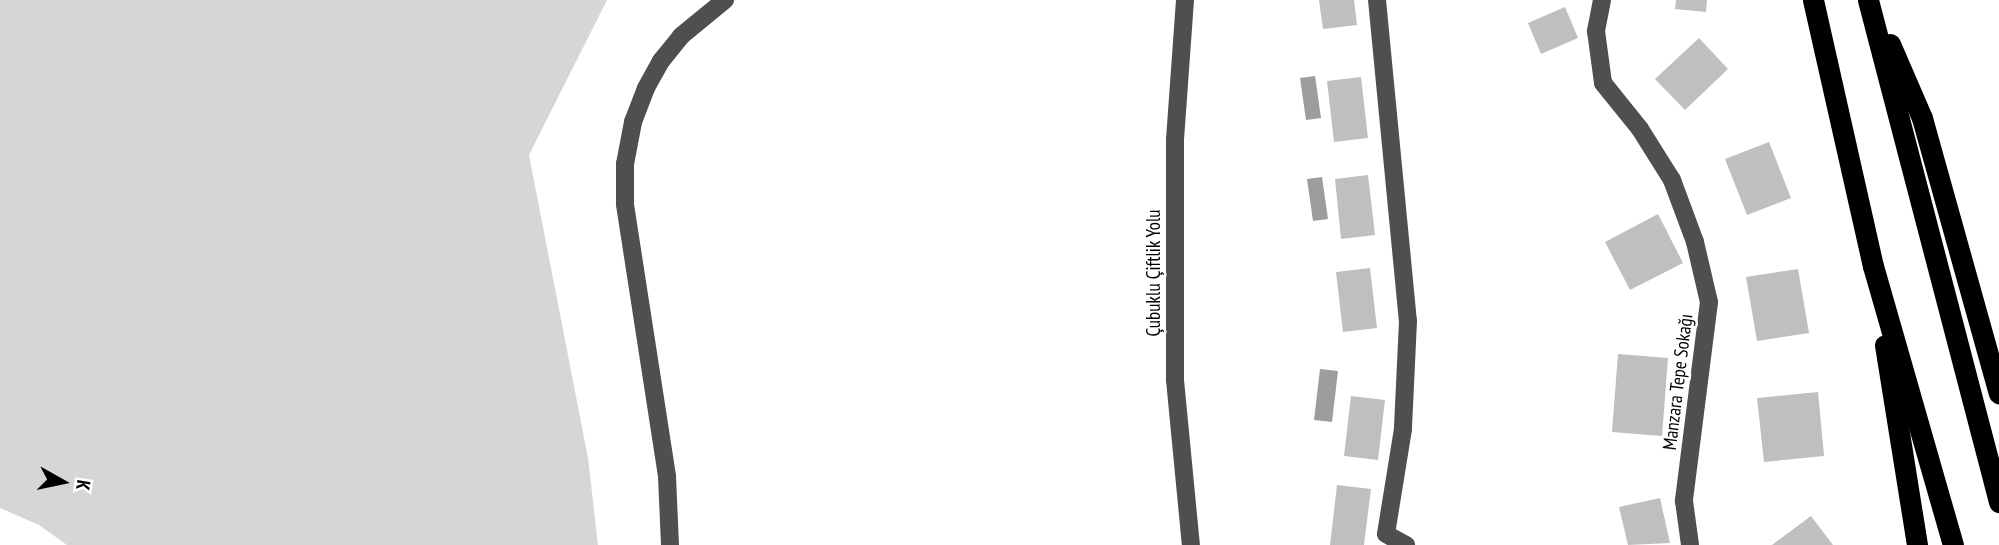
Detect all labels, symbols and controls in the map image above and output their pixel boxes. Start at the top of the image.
street label: Çubuklu Çiftlik Yolu [1143,209,1165,337]
street label: Manzara Tepe Sokağı [1658,312,1698,452]
north arrow [28,447,98,517]
text: K [71,479,96,492]

